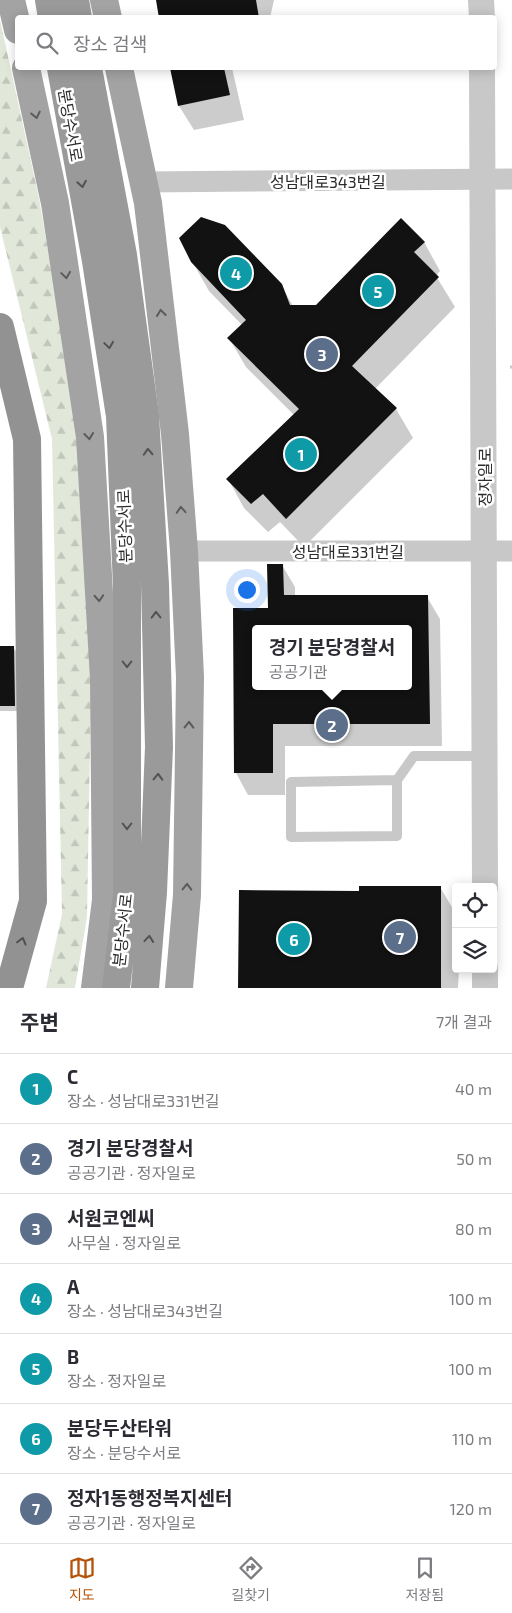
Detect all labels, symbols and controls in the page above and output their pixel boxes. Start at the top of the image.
search box [15,15,497,70]
icon: search [33,29,61,57]
text: 장소 검색 [73,32,147,55]
street label: 분당수서로 [55,87,87,163]
one-way arrow [30,111,41,120]
street label: 성남대로343번길 [270,172,386,191]
one-way arrow [77,180,87,189]
pin: 4 [220,254,252,292]
one-way arrow [60,270,70,279]
pin: 5 [362,272,394,310]
one-way arrow [156,309,167,317]
pin: 3 [306,335,338,373]
one-way arrow [103,341,114,349]
one-way arrow [83,432,94,440]
pin: 1 [285,435,317,473]
street label: 정자일로 [475,447,494,506]
one-way arrow [142,448,153,456]
street label: 분당수서로 [113,489,135,563]
one-way arrow [175,506,186,514]
street label: 성남대로331번길 [292,542,404,561]
your location [234,577,260,603]
one-way arrow [94,594,105,602]
one-way arrow [151,611,161,618]
popup [252,625,412,690]
text: 경기 분당경찰서 [269,635,395,658]
one-way arrow [122,660,132,668]
text: 공공기관 [269,662,328,681]
pin: 2 [316,706,348,744]
one-way arrow [184,720,194,728]
one-way arrow [152,773,163,781]
one-way arrow [122,822,132,830]
one-way arrow [182,883,192,890]
map controls [452,883,497,973]
button: locate [452,883,497,928]
street label: 분당수서로 [109,892,135,968]
pin: 7 [384,918,416,956]
pin: 6 [278,920,310,958]
button: layers [452,928,497,973]
one-way arrow [143,935,154,943]
one-way arrow [16,936,27,945]
text: 주변 [20,1009,59,1034]
text: 7개 결과 [436,1012,492,1031]
text: C [67,1065,78,1088]
text: 1 [33,1079,39,1098]
text: 40 m [455,1079,492,1098]
text: 장소 · 성남대로331번길 [67,1091,220,1110]
text: 경기 분당경찰서 [67,1136,193,1159]
text: 2 [31,1149,41,1168]
text: 50 m [456,1149,492,1168]
text: 공공기관 · 정자일로 [67,1163,196,1182]
text: 서원코엔씨 [67,1206,154,1229]
text: 3 [31,1219,41,1238]
text: 80 m [455,1219,492,1238]
text: 사무실 · 정자일로 [67,1233,181,1252]
text: A [67,1275,79,1298]
text: 4 [31,1289,41,1308]
text: 100 m [449,1289,492,1308]
text: 장소 · 성남대로343번길 [67,1301,223,1320]
text: B [67,1345,79,1368]
text: 5 [32,1359,40,1378]
text: 100 m [449,1359,492,1378]
text: 장소 · 정자일로 [67,1371,166,1390]
text: 분당두산타워 [67,1416,172,1439]
text: 6 [31,1429,41,1448]
text: 110 m [452,1429,492,1448]
text: 장소 · 분당수서로 [67,1443,181,1462]
text: 정자1동행정복지센터 [67,1486,233,1509]
text: 7 [32,1499,40,1518]
text: 120 m [449,1499,492,1518]
text: 공공기관 · 정자일로 [67,1513,196,1532]
tab: 지도 [68,1554,96,1604]
tab: 길찾기 [231,1554,270,1604]
tab: 저장됨 [406,1554,444,1604]

